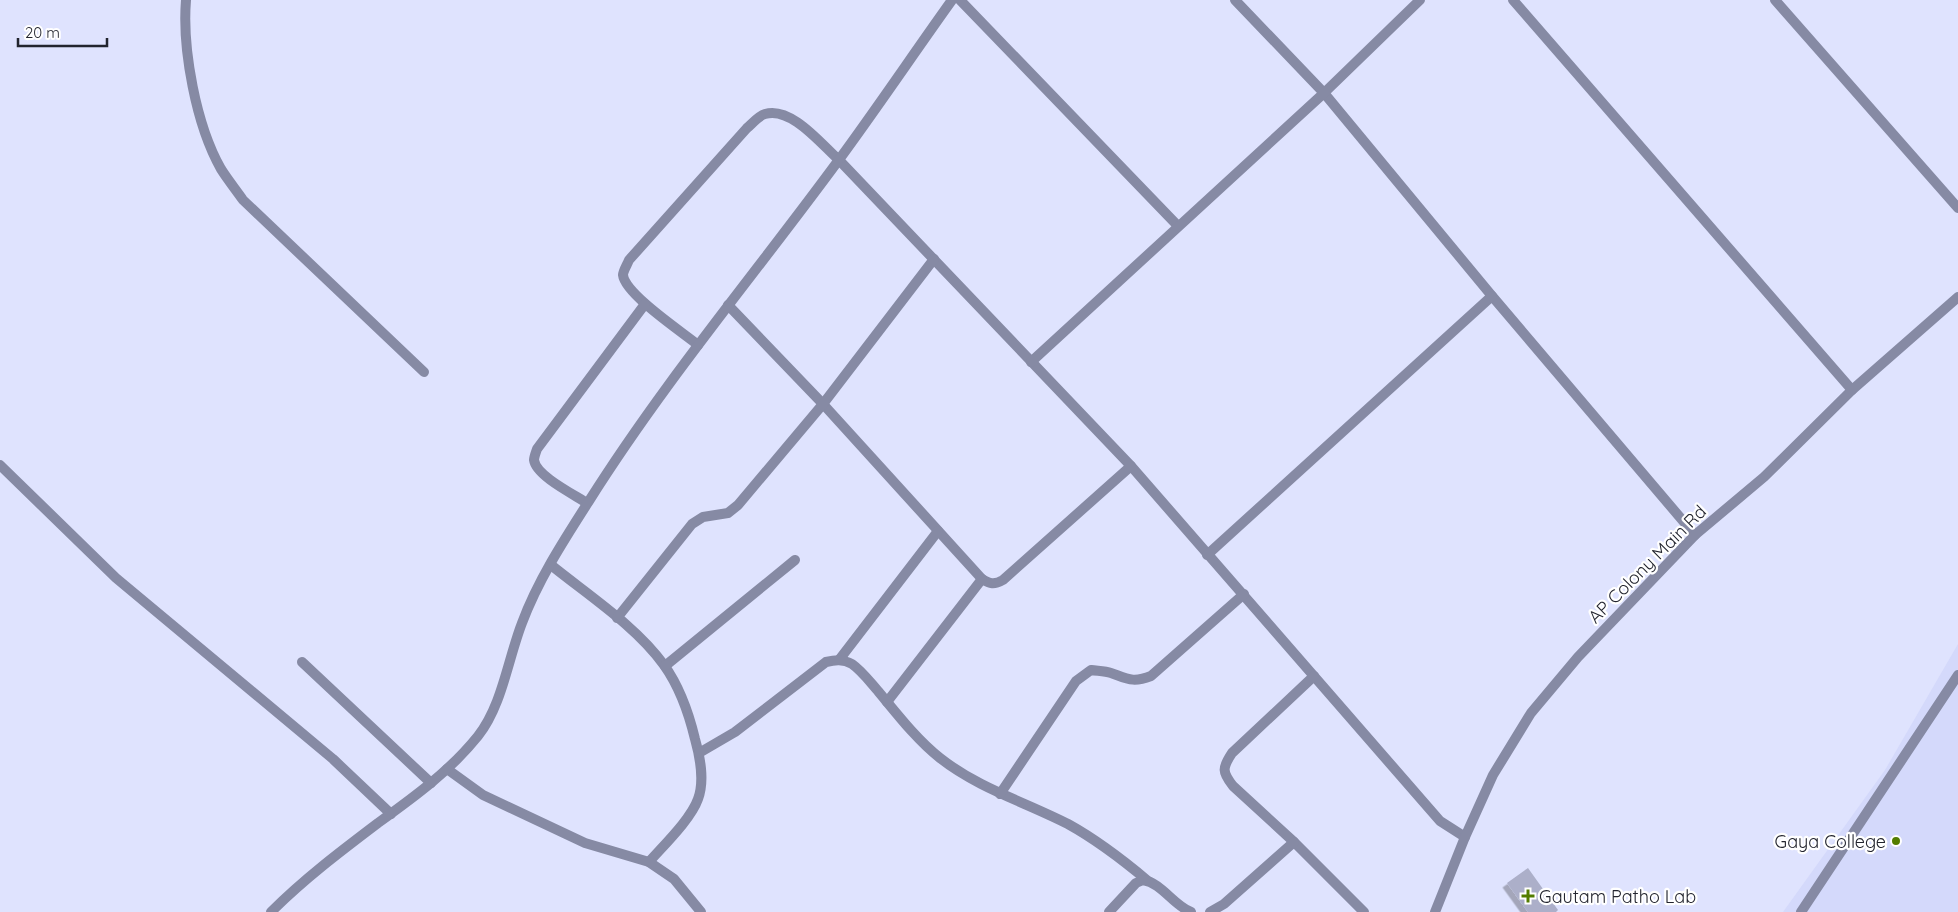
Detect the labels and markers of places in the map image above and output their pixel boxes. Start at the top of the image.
place label: Gaya College [1774,830,1886,853]
marker: Gaya College [1890,835,1902,847]
place label: Gautam Patho Lab [1539,885,1696,908]
marker: Gautam Patho Lab [1521,889,1535,903]

